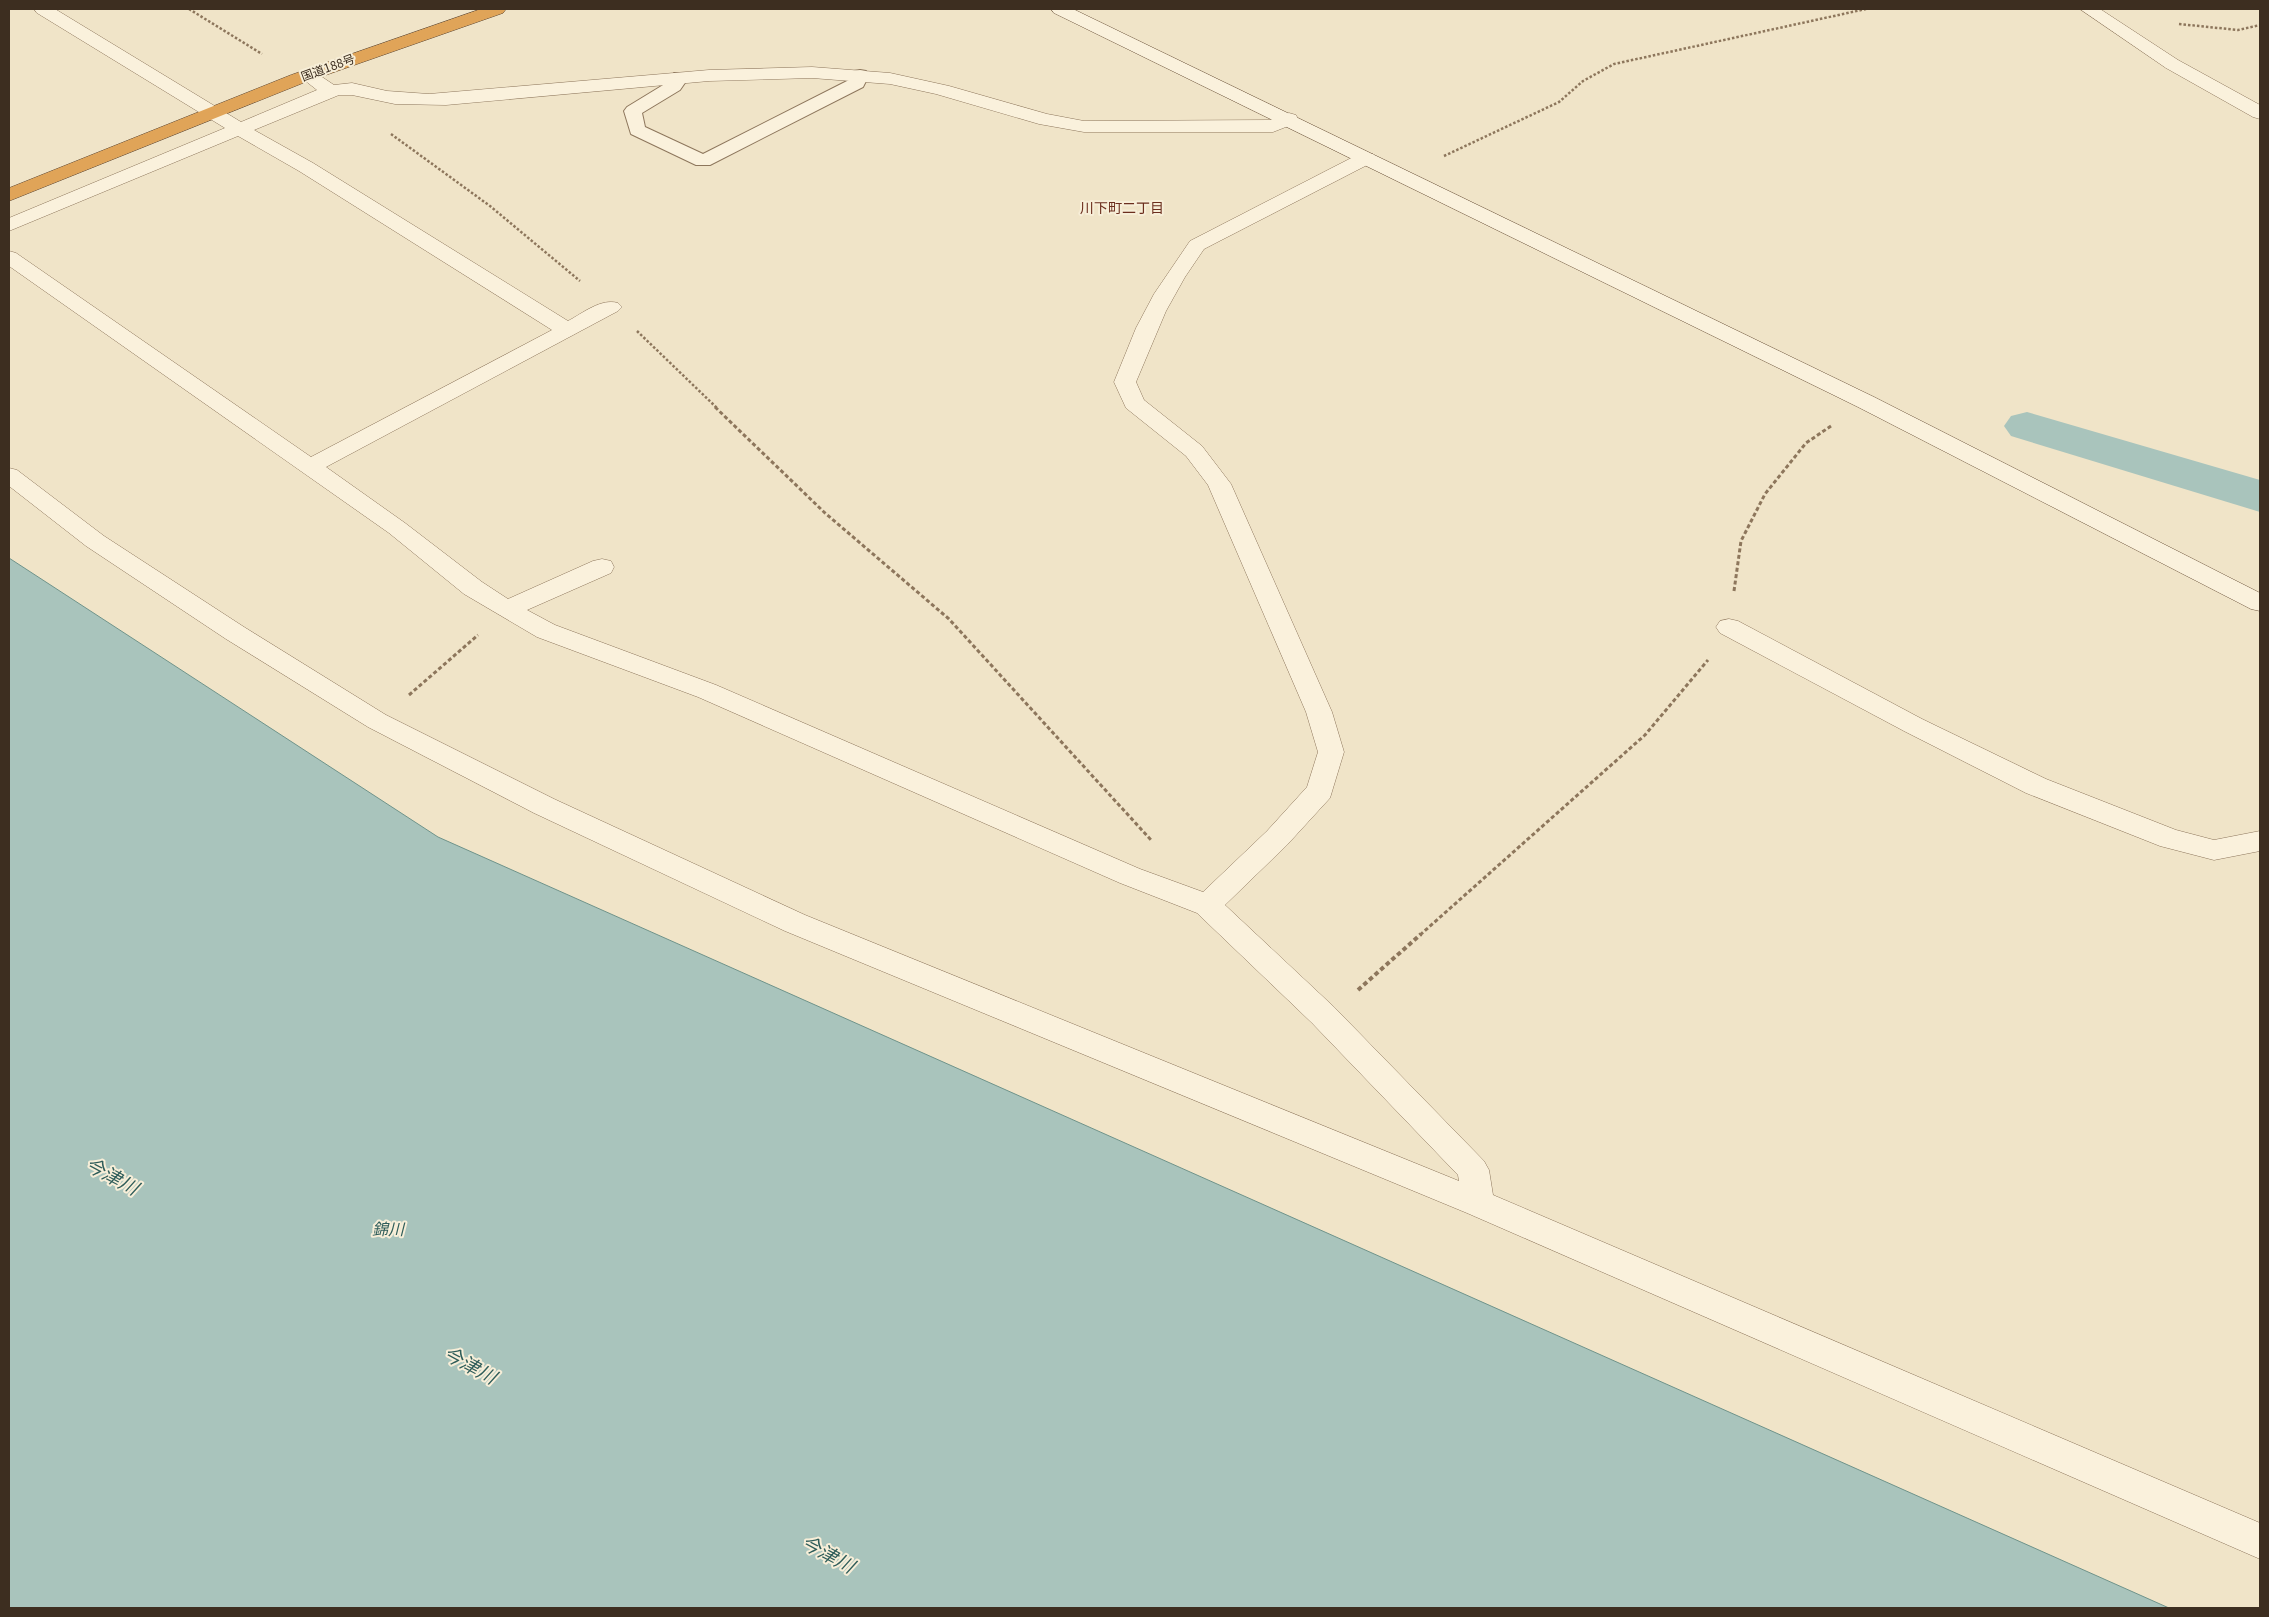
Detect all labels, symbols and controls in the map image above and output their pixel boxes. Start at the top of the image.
street label: 国道188号 [298,49,357,84]
district label: 川下町二丁目 [1080,197,1164,217]
water label: 今津川 [81,1149,146,1201]
water label: 錦川 [372,1216,406,1240]
water label: 今津川 [439,1338,504,1390]
water label: 今津川 [797,1527,862,1579]

